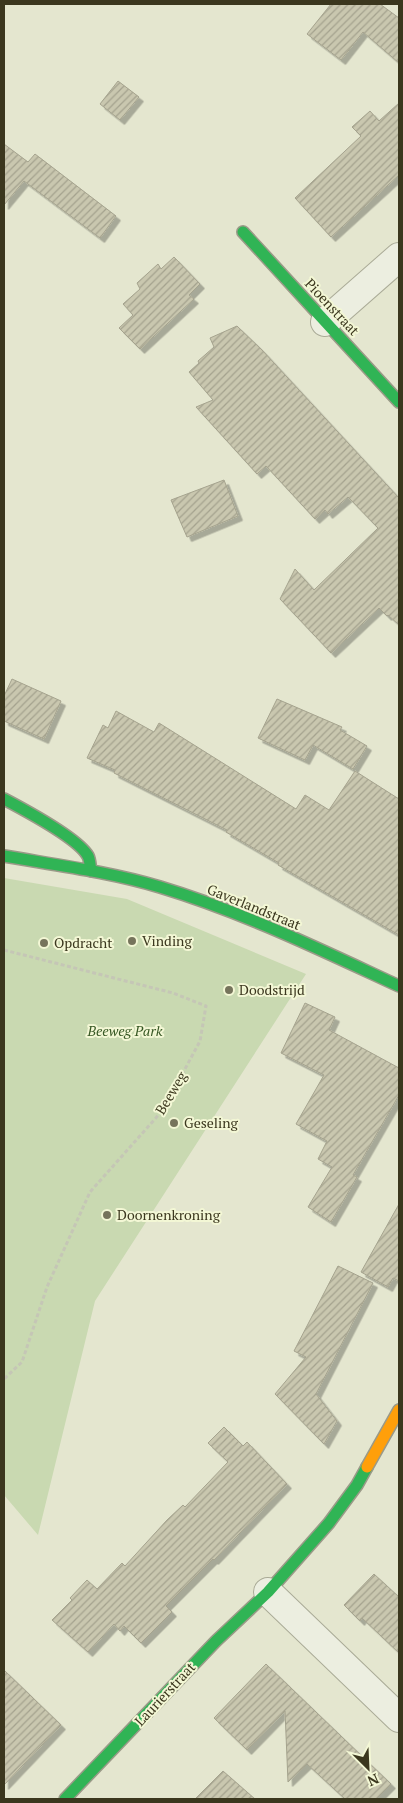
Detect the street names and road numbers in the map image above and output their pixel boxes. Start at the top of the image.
street label: Pioenstraat [301,274,364,340]
street label: Gaverlandstraat [205,879,305,934]
street label: Beeweg [150,1067,191,1118]
street label: Laurierstraat [130,1657,200,1730]

